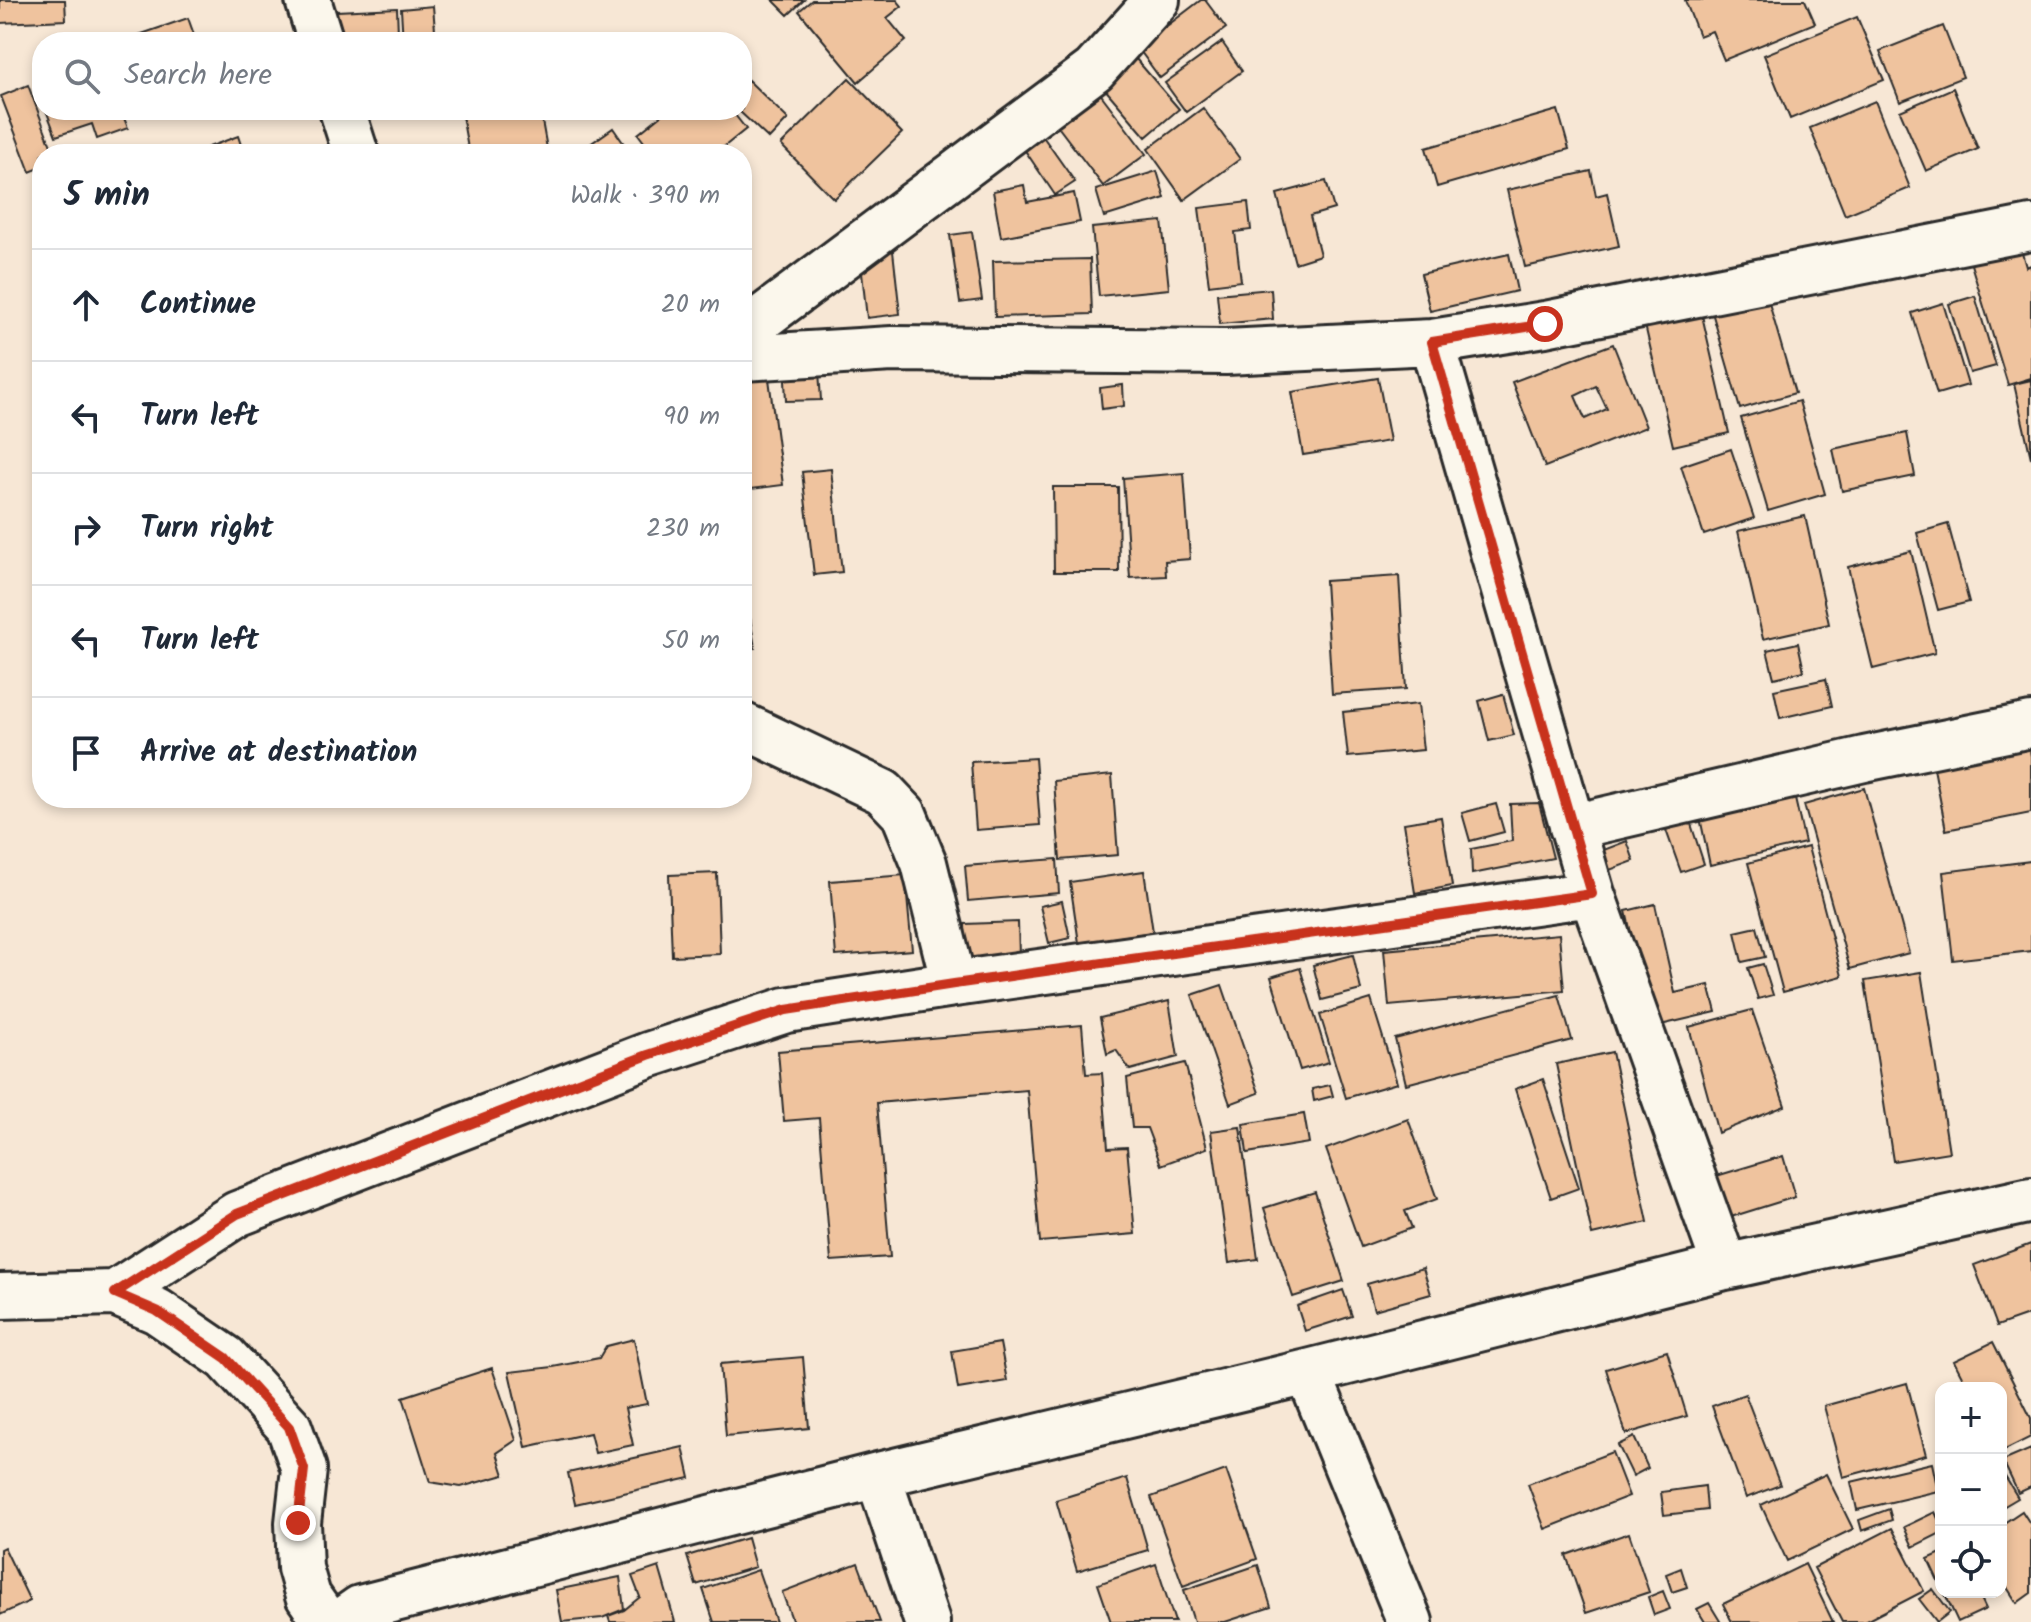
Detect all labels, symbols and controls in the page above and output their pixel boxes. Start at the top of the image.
search box [32,32,752,120]
text: Search here [124,52,272,100]
icon: search [60,54,104,98]
text: 5 min [64,169,150,223]
text: Walk · 390 m [570,175,720,217]
text: Continue [140,281,256,329]
icon: ahead [64,283,108,327]
text: 20 m [661,284,720,326]
route start [1527,306,1563,342]
text: Turn left [140,393,259,441]
icon: left [64,395,108,439]
text: 90 m [663,396,720,438]
text: Turn right [140,505,273,553]
icon: right [64,507,108,551]
text: 230 m [646,508,720,550]
text: Turn left [140,617,259,665]
icon: left [64,619,108,663]
text: 50 m [662,620,720,662]
text: Arrive at destination [140,729,417,777]
icon: arrive [64,731,108,775]
map controls [1935,1382,2007,1598]
button: + [1935,1382,2007,1454]
button: − [1935,1454,2007,1526]
route end [280,1505,316,1541]
button: locate [1935,1526,2007,1598]

